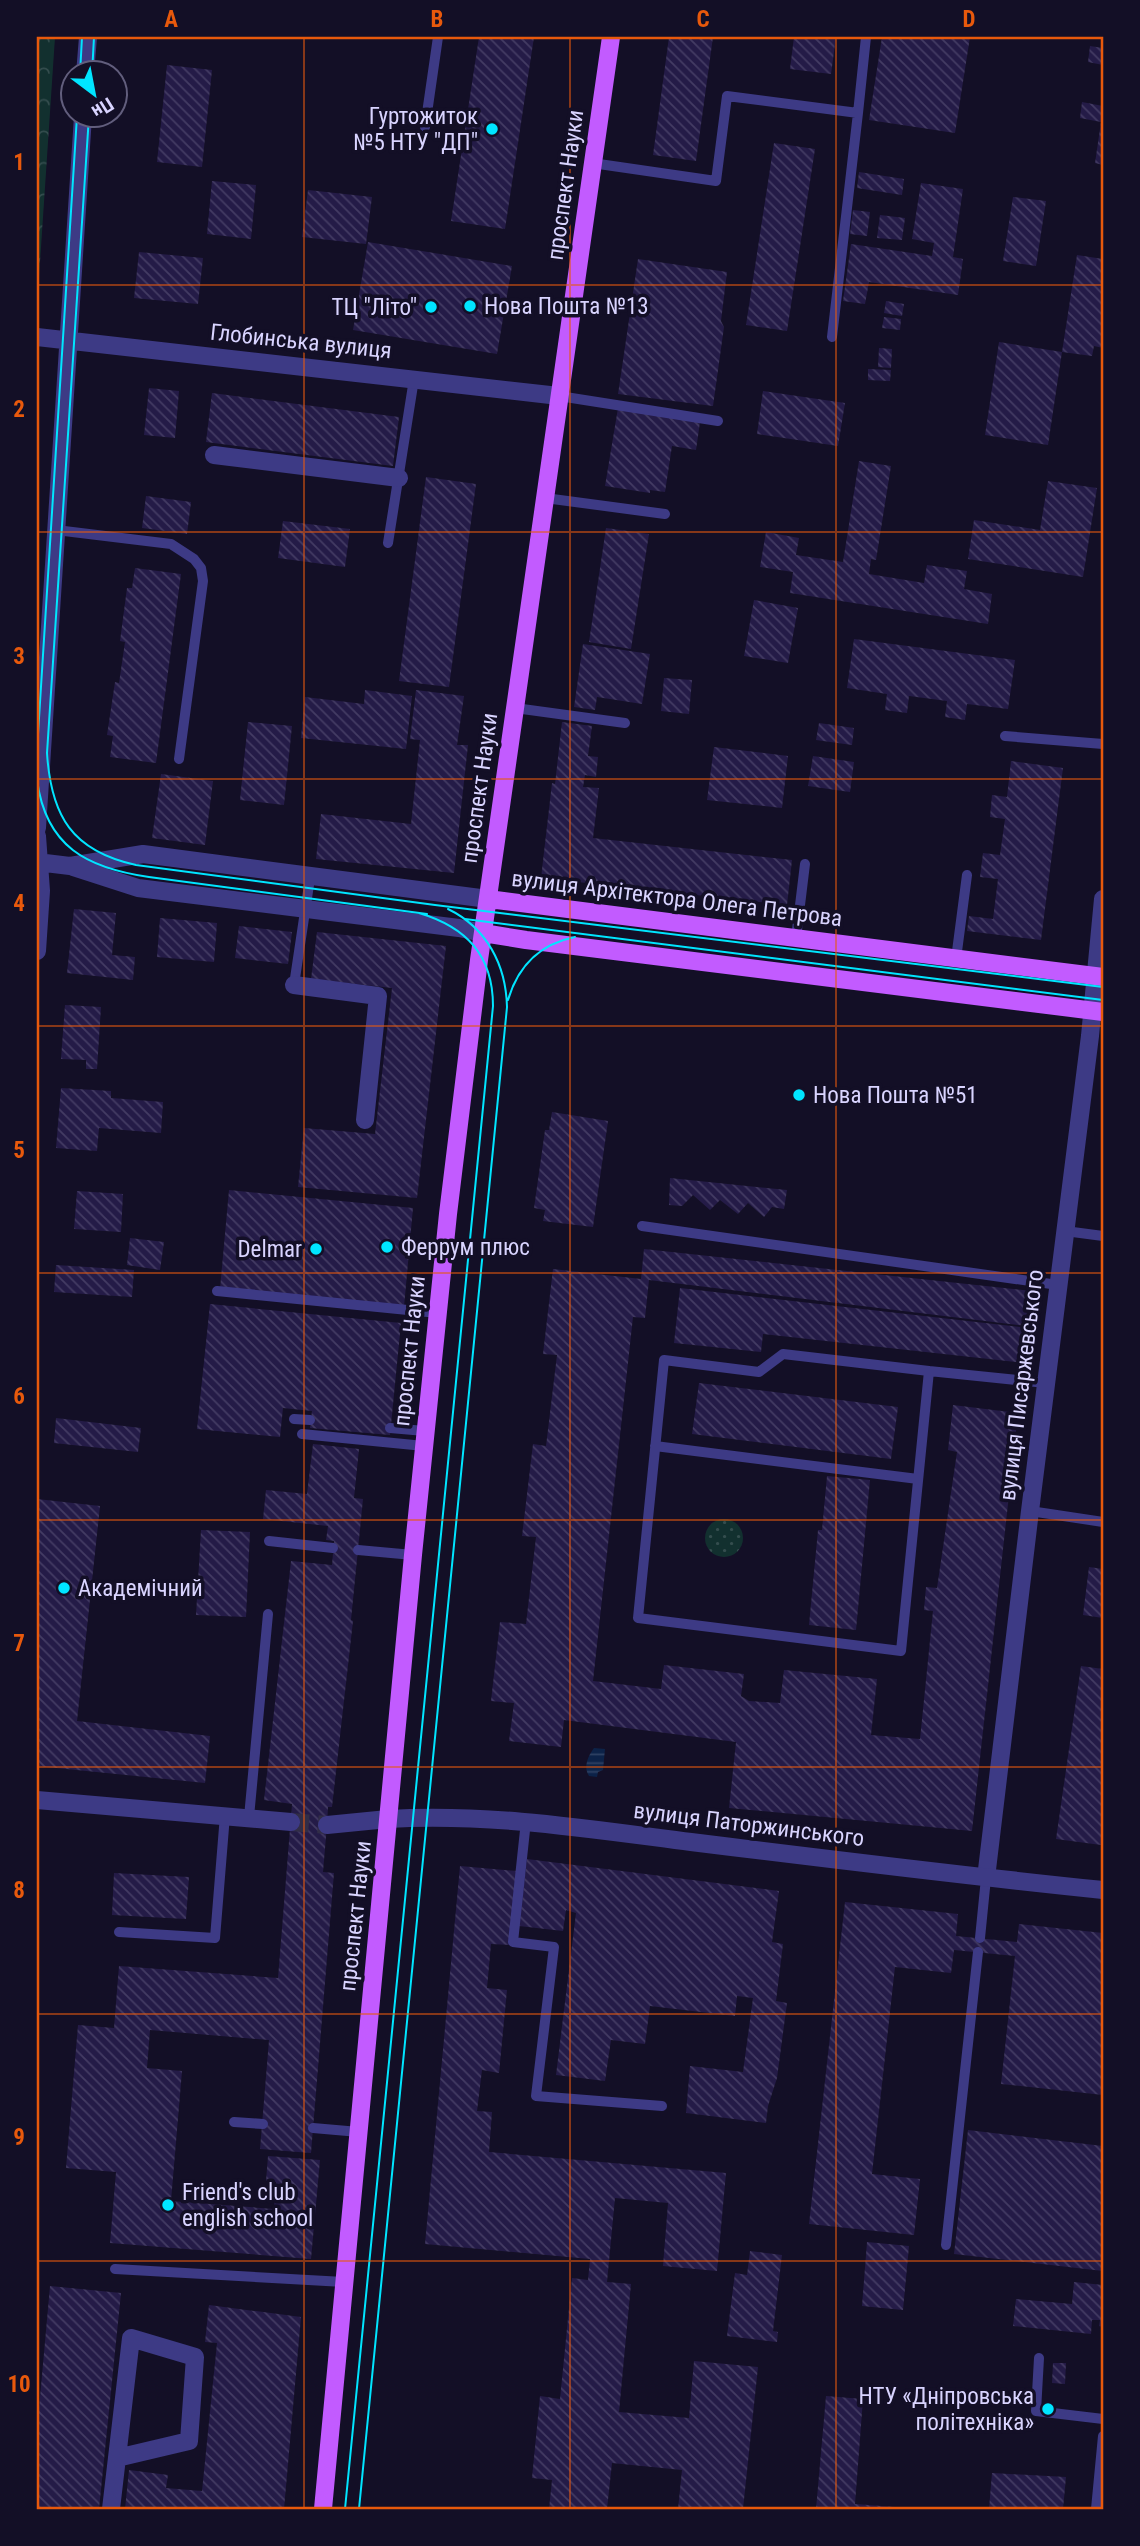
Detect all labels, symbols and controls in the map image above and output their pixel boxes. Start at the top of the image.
text: A [164,6,178,33]
text: B [431,6,443,33]
text: C [696,6,710,33]
text: D [963,6,976,33]
north arrow [60,60,130,130]
text: Пн [88,93,118,123]
place label: Гуртожиток №5 НТУ "ДП" [353,103,478,156]
street label: проспект Науки [542,108,589,262]
marker: Гуртожиток №5 НТУ "ДП" [484,121,500,137]
text: 1 [13,149,25,176]
place label: Нова Пошта №13 [484,293,649,320]
place label: ТЦ "Літо" [332,294,417,321]
marker: Нова Пошта №13 [462,298,478,314]
marker: ТЦ "Літо" [423,299,439,315]
street label: Глобинська вулиця [209,319,393,364]
text: 2 [13,396,25,423]
text: 3 [13,643,25,670]
street label: проспект Науки [456,711,503,865]
street label: вулиця Архітектора Олега Петрова [510,865,844,932]
text: 4 [13,890,25,917]
place label: Нова Пошта №51 [813,1082,978,1109]
marker: Нова Пошта №51 [791,1087,807,1103]
text: 5 [13,1137,25,1164]
place label: Феррум плюс [401,1234,530,1261]
place label: Delmar [237,1236,302,1263]
marker: Феррум плюс [379,1239,395,1255]
marker: Delmar [308,1241,324,1257]
street label: вулиця Писаржевського [994,1268,1049,1502]
street label: проспект Науки [388,1274,431,1428]
text: 6 [13,1383,25,1410]
place label: Академічний [78,1575,203,1602]
marker: Академічний [56,1580,72,1596]
text: 7 [13,1630,25,1657]
street label: вулиця Паторжинського [632,1797,866,1852]
street label: проспект Науки [334,1839,377,1993]
text: 8 [13,1877,25,1904]
text: 9 [13,2124,25,2151]
place label: Friend's club english school [182,2179,313,2232]
marker: Friend's club english school [160,2197,176,2213]
text: 10 [7,2371,31,2398]
place label: НТУ «Дніпровська політехніка» [859,2383,1034,2436]
marker: НТУ «Дніпровська політехніка» [1040,2401,1056,2417]

